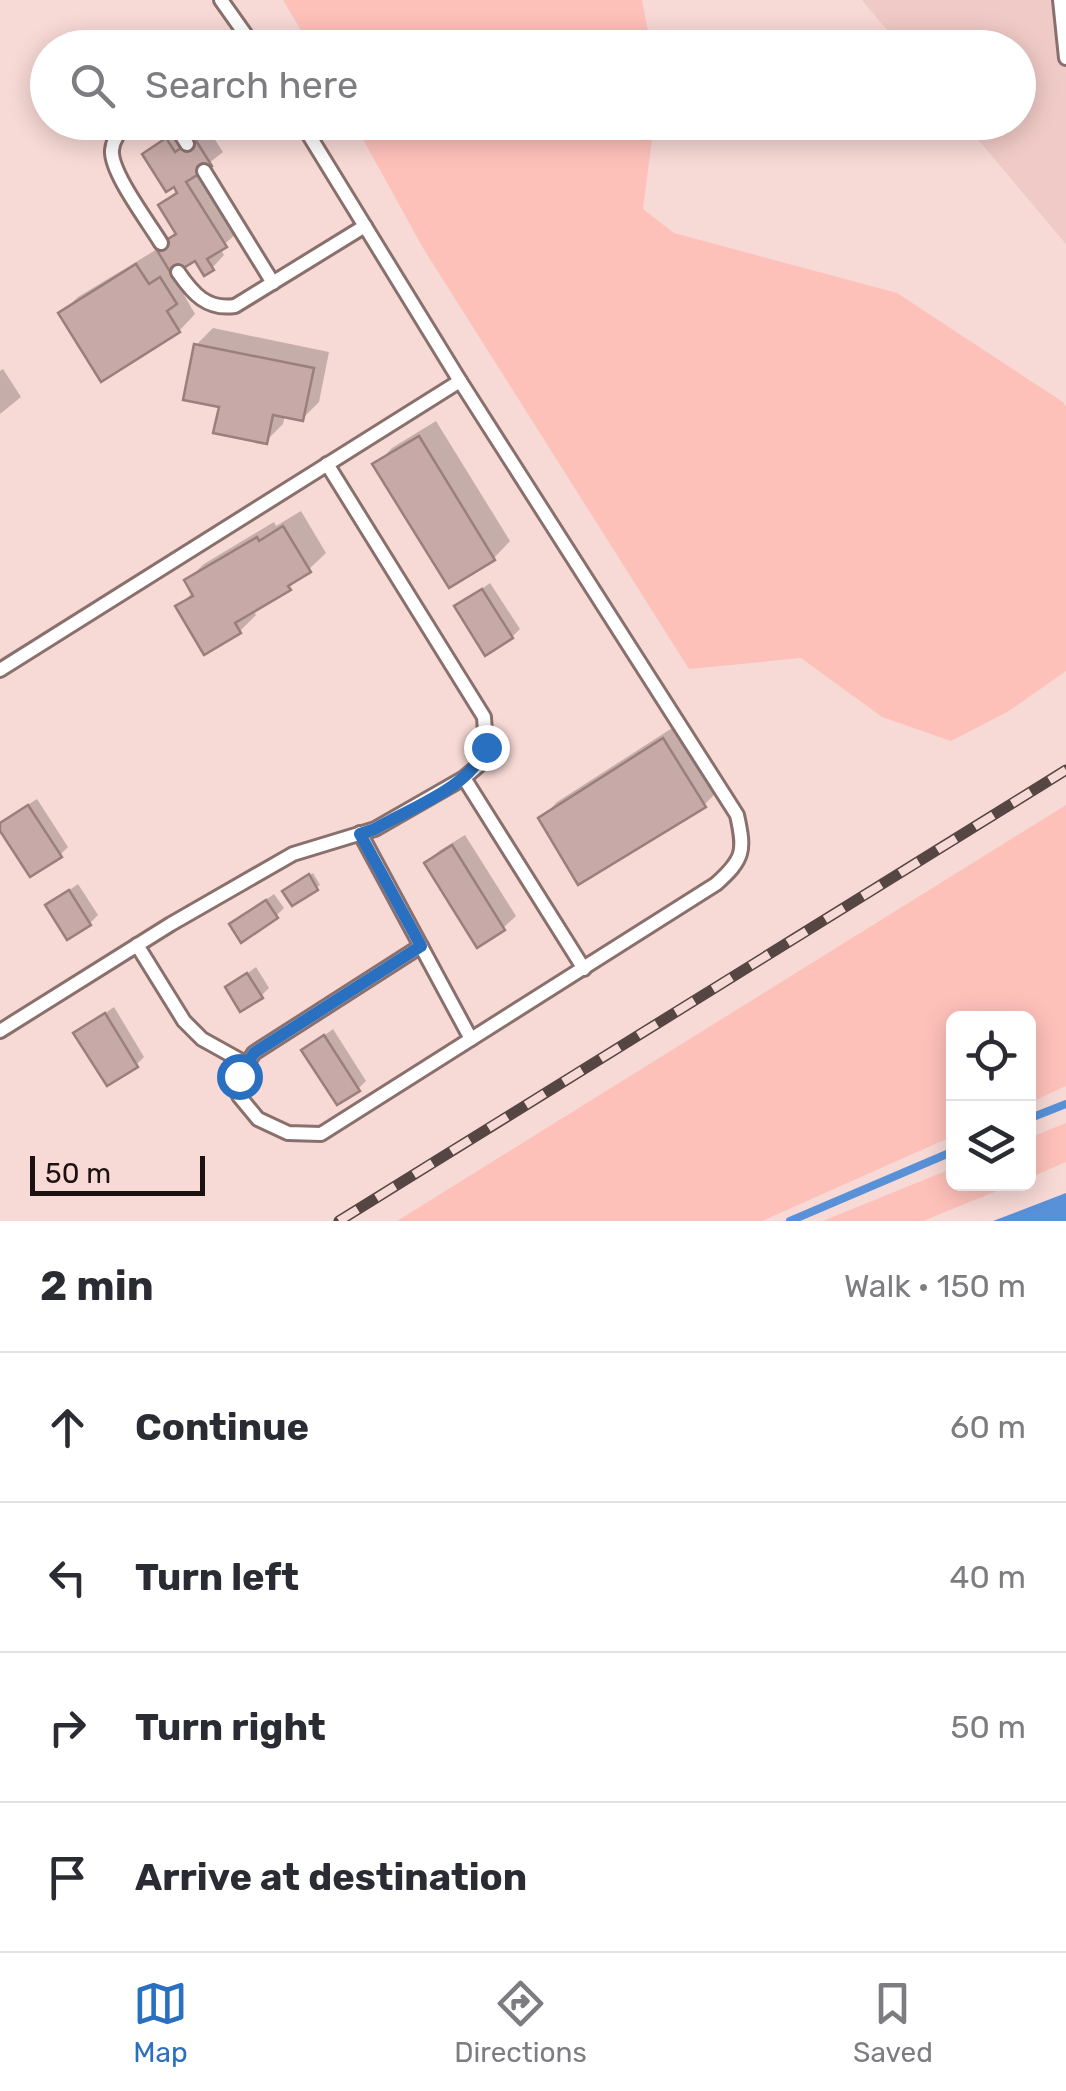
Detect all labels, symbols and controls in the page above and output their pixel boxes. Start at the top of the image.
search box [30,30,1036,140]
icon: search [65,58,120,113]
text: Search here [145,62,358,108]
route end [464,725,510,771]
map controls [946,1011,1036,1191]
button: locate [946,1011,1036,1101]
route start [217,1054,263,1100]
button: layers [946,1101,1036,1191]
scale bar [30,1151,205,1196]
text: 50 m [45,1157,111,1190]
text: 2 min [40,1261,154,1311]
text: Walk · 150 m [844,1267,1026,1305]
icon: ahead [40,1400,95,1455]
text: Continue [135,1404,309,1450]
text: 60 m [950,1408,1026,1446]
icon: left [40,1550,95,1605]
text: Turn left [135,1554,299,1600]
text: 40 m [950,1558,1026,1596]
icon: right [40,1700,95,1755]
text: Turn right [135,1704,326,1750]
text: 50 m [950,1708,1026,1746]
icon: arrive [40,1850,95,1905]
text: Arrive at destination [135,1854,527,1900]
tab: Map [133,1976,188,2069]
tab: Directions [454,1976,587,2069]
tab: Saved [853,1976,933,2069]

